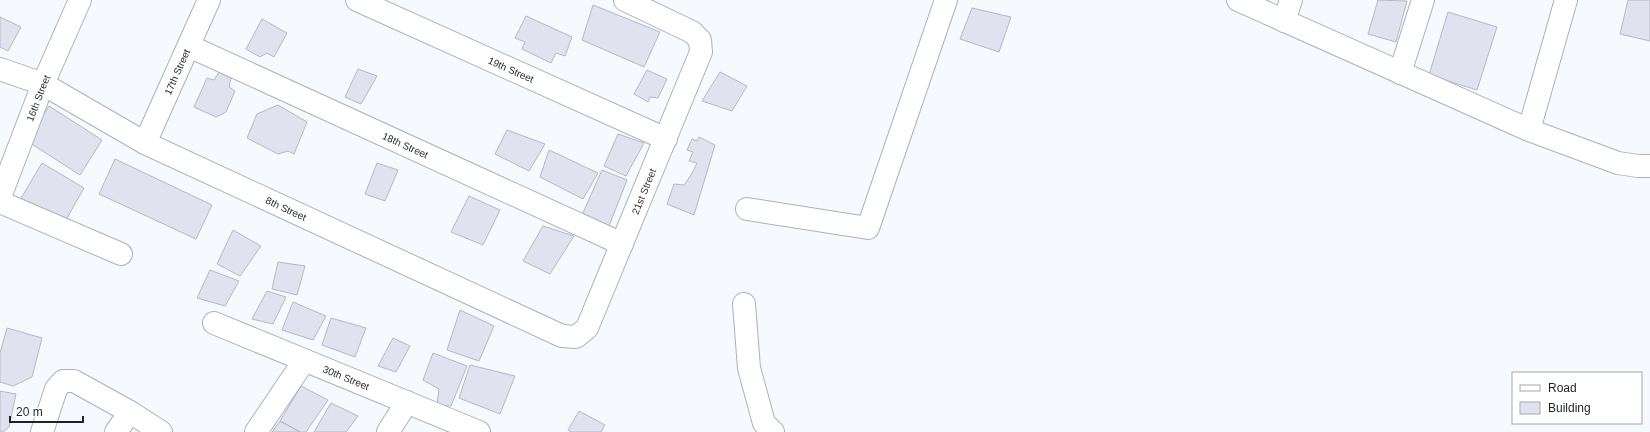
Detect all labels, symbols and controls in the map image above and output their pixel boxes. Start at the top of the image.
street label: 17th Street [162,47,192,96]
street label: 19th Street [487,54,536,84]
street label: 16th Street [24,73,52,123]
street label: 18th Street [381,130,430,160]
street label: 21st Street [629,167,658,216]
street label: 8th Street [264,194,308,223]
street label: 30th Street [322,363,371,392]
legend [1512,372,1642,424]
text: Road [1548,381,1577,395]
scale bar [10,398,83,424]
text: Building [1548,401,1591,415]
text: 20 m [16,405,43,419]

